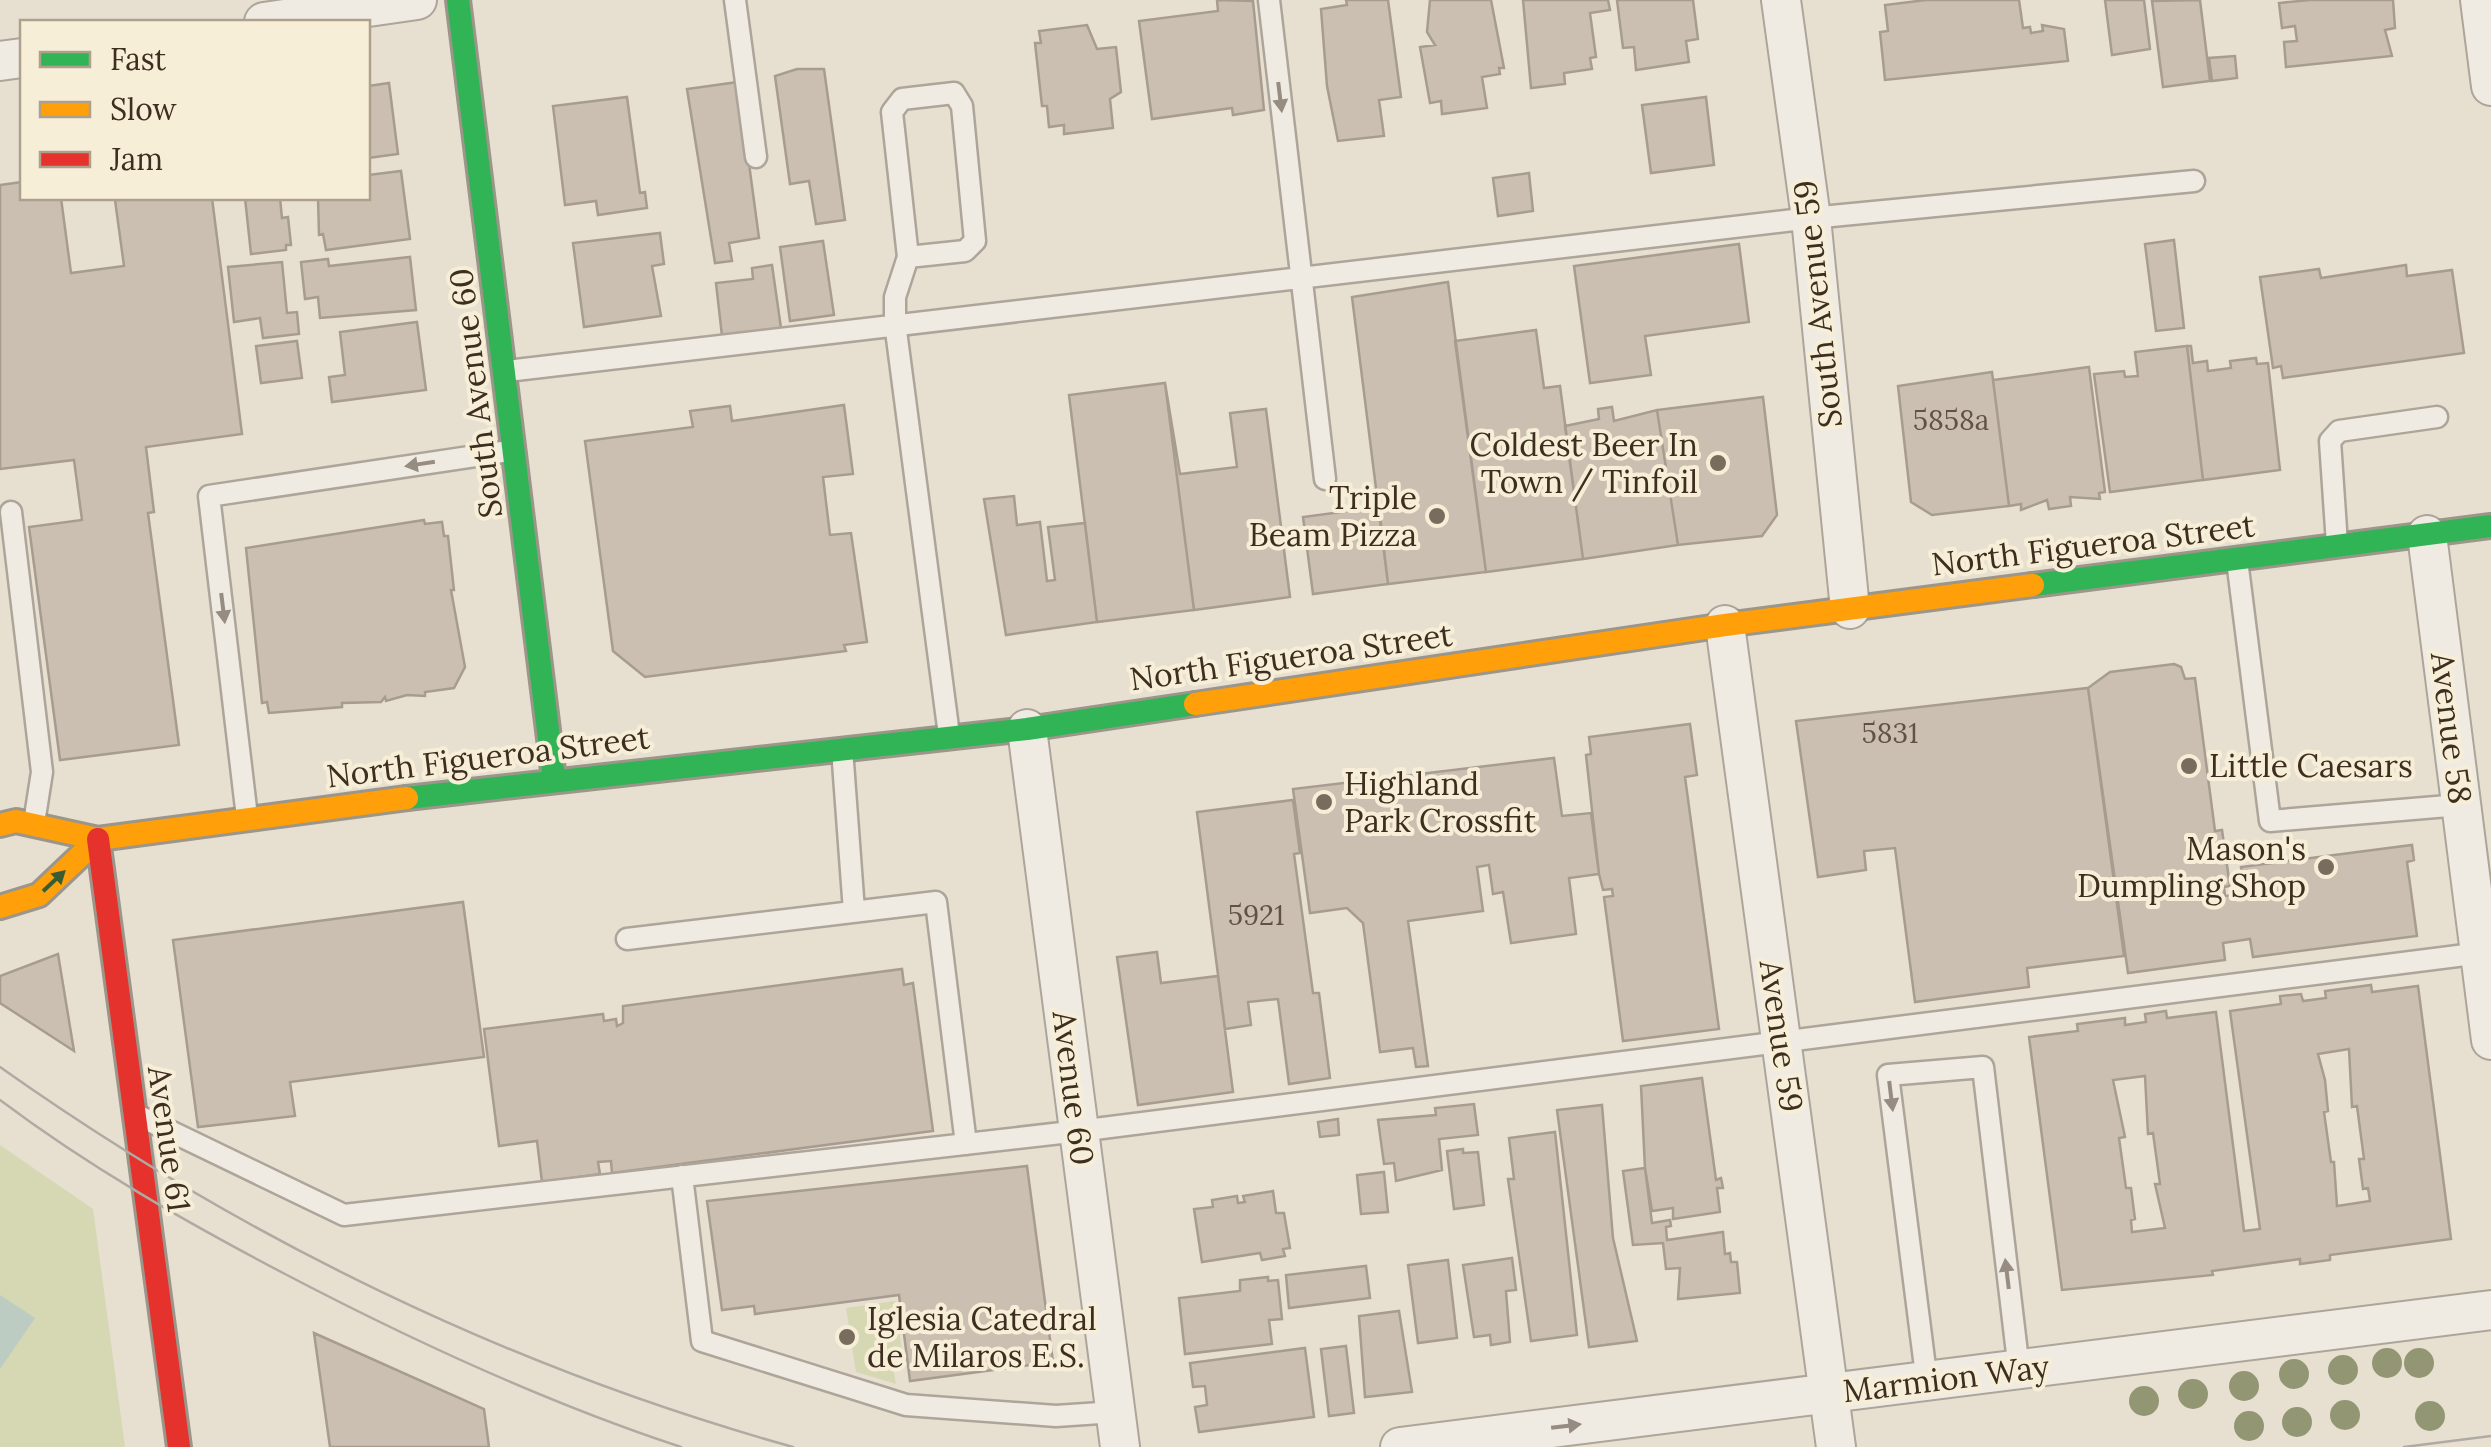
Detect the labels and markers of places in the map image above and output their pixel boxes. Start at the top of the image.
place label: Coldest Beer In Town / Tinfoil [1470,424,1698,502]
marker: Coldest Beer In Town / Tinfoil [1707,452,1729,474]
place label: Triple Beam Pizza [1249,477,1417,555]
marker: Triple Beam Pizza [1426,505,1448,527]
place label: Little Caesars [2209,745,2413,786]
marker: Little Caesars [2178,755,2200,777]
place label: Highland Park Crossfit [1344,763,1537,841]
marker: Highland Park Crossfit [1313,791,1335,813]
place label: Mason's Dumpling Shop [2077,828,2306,906]
marker: Mason's Dumpling Shop [2315,856,2337,878]
place label: Iglesia Catedral de Milaros E.S. [867,1298,1097,1376]
marker: Iglesia Catedral de Milaros E.S. [836,1326,858,1348]

